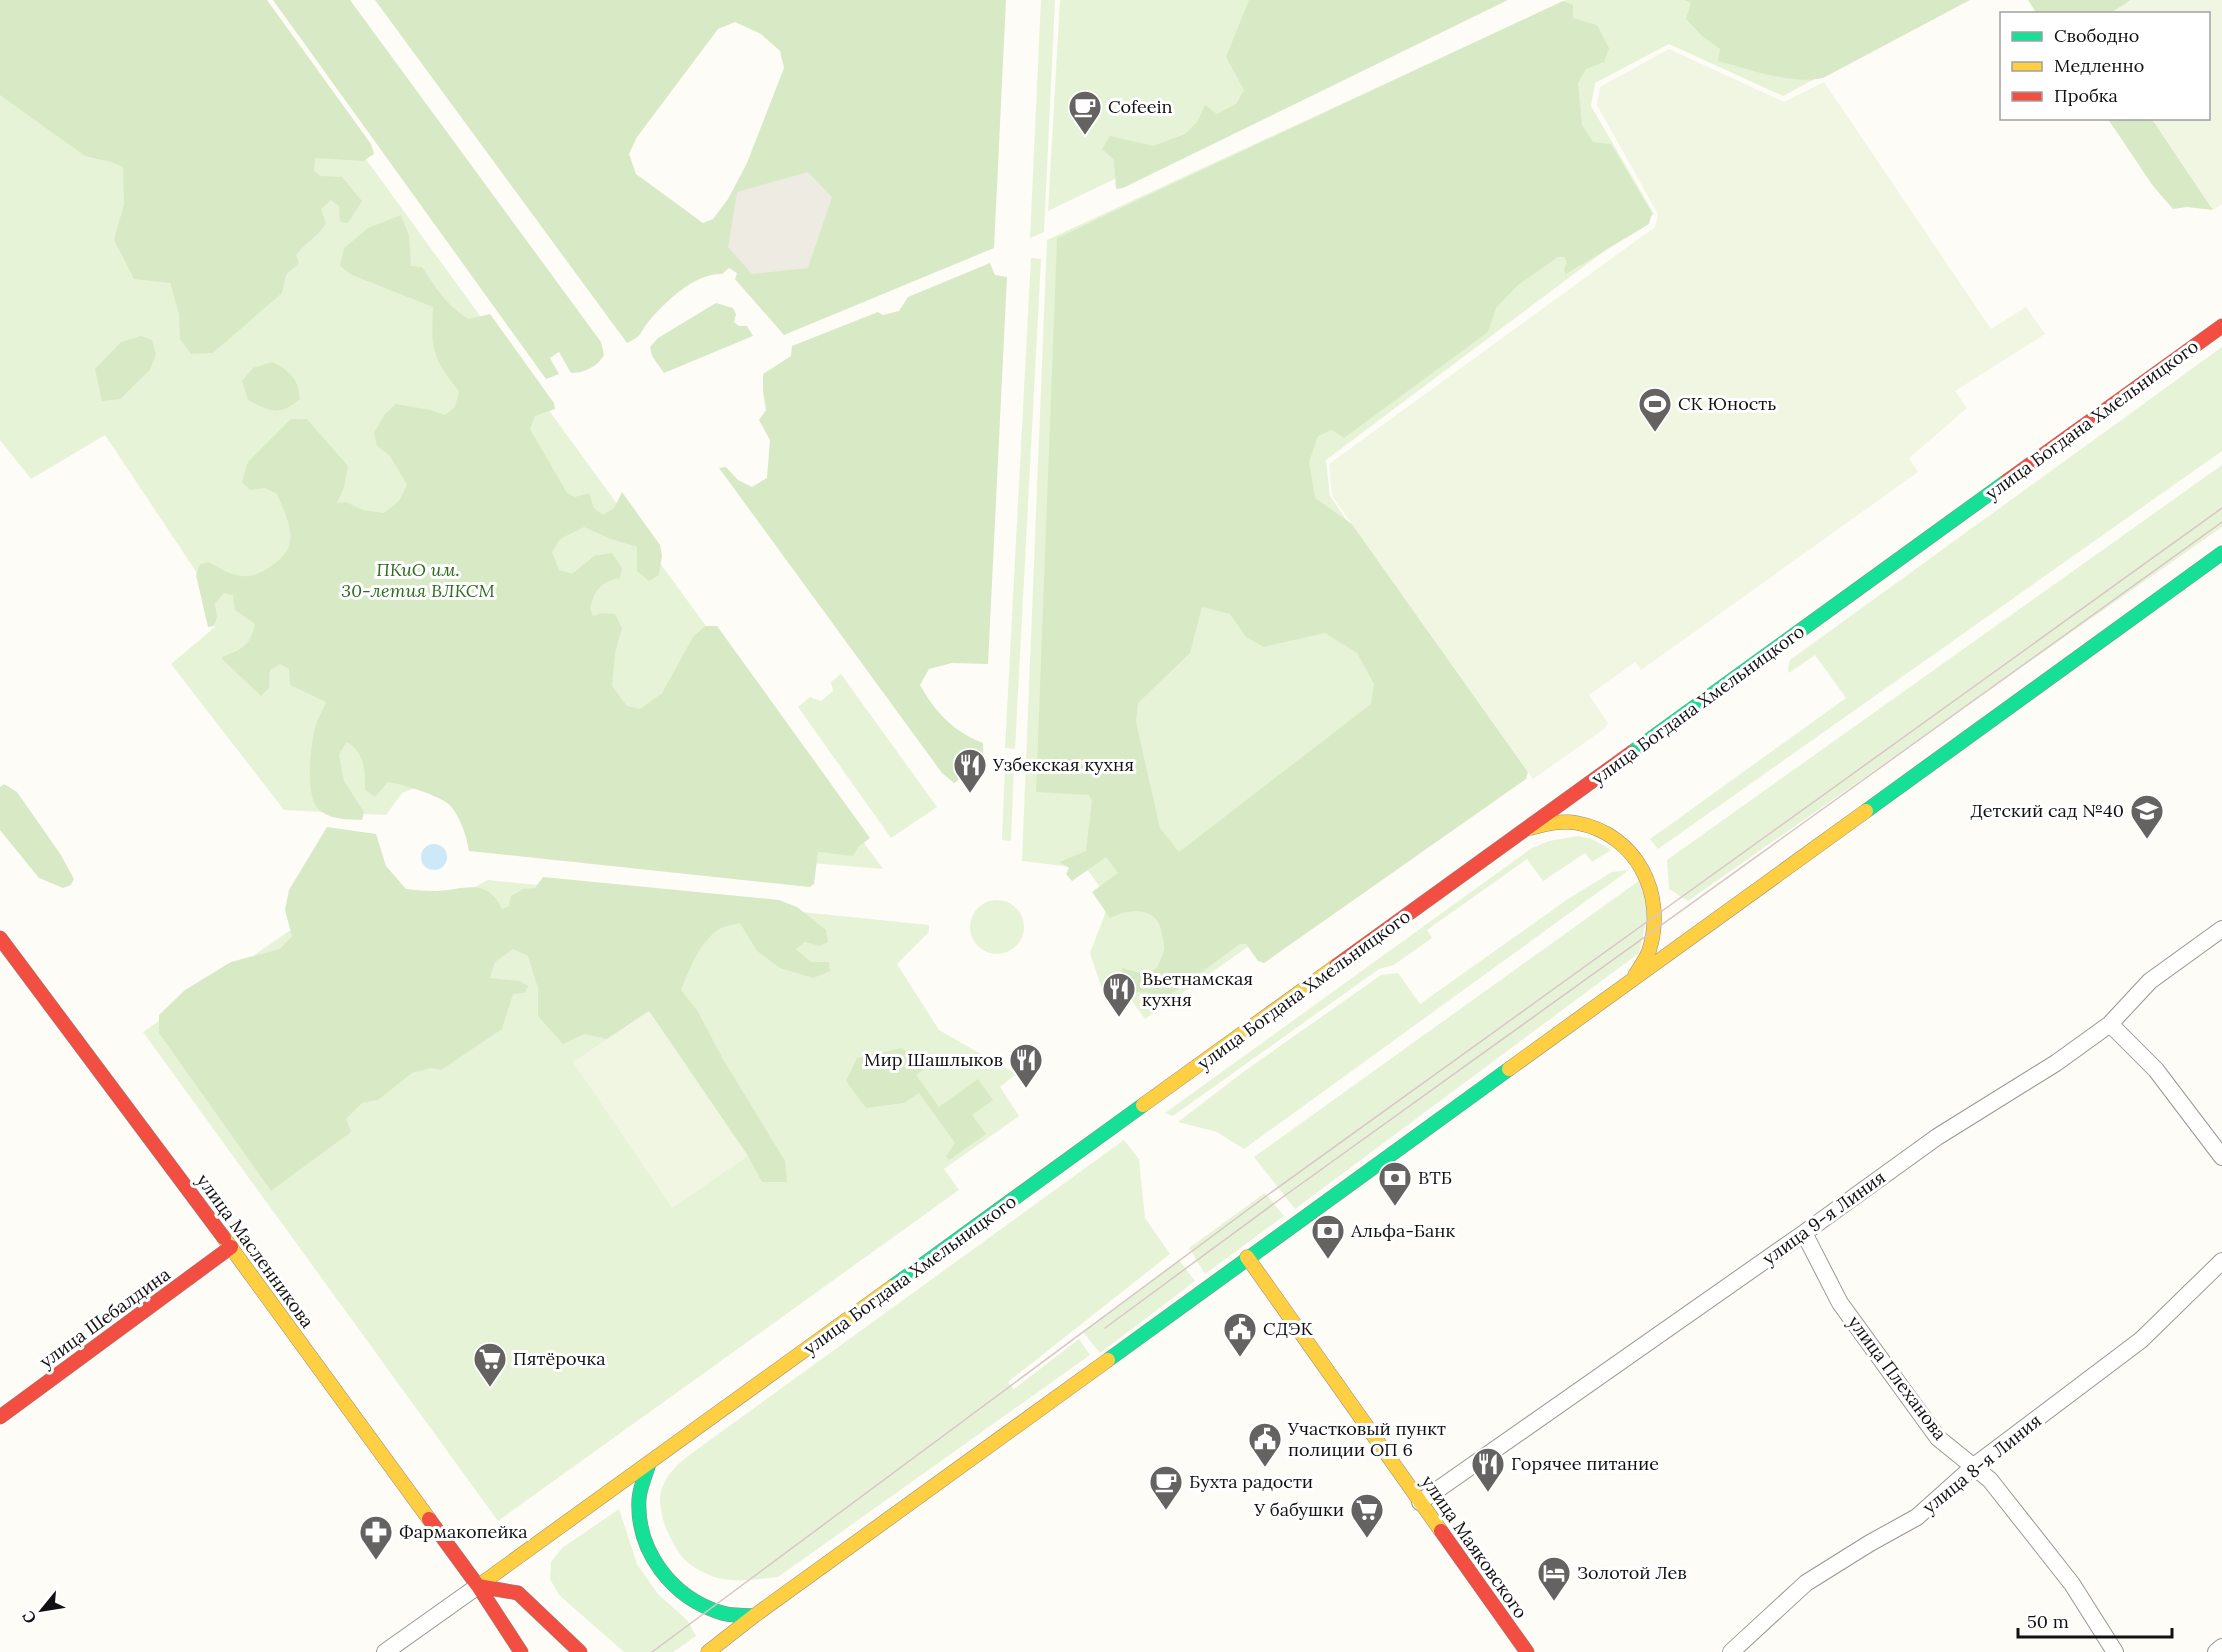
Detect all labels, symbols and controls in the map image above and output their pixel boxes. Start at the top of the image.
legend [2000,12,2210,120]
text: Свободно [2054,24,2139,47]
text: Медленно [2054,54,2144,77]
text: Пробка [2054,84,2118,107]
cafe icon: Cofeein [1067,89,1103,136]
place label: Cofeein [1108,95,1172,118]
street label: улица Богдана Хмельницкого [1981,335,2203,505]
sports icon: СК Юность [1637,386,1673,433]
place label: СК Юность [1678,392,1776,415]
park label: ПКиО им. 30-летия ВЛКСМ [341,558,495,602]
street label: улица Богдана Хмельницкого [1587,620,1809,790]
restaurant icon: Узбекская кухня [952,747,988,794]
place label: Узбекская кухня [992,753,1134,776]
school or university icon: Детский сад №40 [2129,793,2165,840]
place label: Детский сад №40 [1970,799,2124,822]
street label: улица Богдана Хмельницкого [1193,905,1415,1075]
place label: Вьетнамская кухня [1142,967,1253,1011]
restaurant icon: Вьетнамская кухня [1101,971,1137,1018]
restaurant icon: Мир Шашлыков [1008,1042,1044,1089]
place label: Мир Шашлыков [864,1048,1003,1071]
bank icon: ВТБ [1377,1160,1413,1207]
street label: улица 9-я Линия [1758,1165,1890,1270]
place label: ВТБ [1418,1166,1452,1189]
street label: улица Масленникова [192,1169,319,1332]
street label: улица Богдана Хмельницкого [799,1190,1021,1360]
bank icon: Альфа-Банк [1310,1213,1346,1260]
place label: Альфа-Банк [1350,1219,1456,1242]
street label: улица Шебалдина [35,1262,175,1373]
public building icon: СДЭК [1222,1311,1258,1358]
street label: улица Плеханова [1843,1311,1952,1444]
place label: СДЭК [1263,1317,1313,1340]
supermarket icon: Пятёрочка [472,1341,508,1388]
place label: Пятёрочка [513,1347,605,1370]
street label: улица 8-я Линия [1918,1409,2046,1518]
place label: Участковый пункт полиции ОП 6 [1287,1417,1446,1461]
public building icon: Участковый пункт полиции ОП 6 [1247,1421,1283,1468]
restaurant icon: Горячее питание [1470,1446,1506,1493]
place label: Горячее питание [1511,1452,1659,1475]
cafe icon: Бухта радости [1148,1464,1184,1511]
place label: Бухта радости [1189,1470,1313,1493]
street label: улица Маяковского [1416,1471,1532,1623]
supermarket icon: У бабушки [1349,1492,1385,1539]
place label: У бабушки [1253,1498,1344,1521]
pharmacy icon: Фармакопейка [358,1514,394,1561]
place label: Фармакопейка [399,1520,527,1543]
hotel icon: Золотой Лев [1536,1555,1572,1602]
place label: Золотой Лев [1577,1561,1687,1584]
north arrow [12,1580,72,1640]
scale bar [2018,1601,2172,1639]
text: С [18,1608,40,1627]
text: 50 m [2027,1610,2069,1633]

